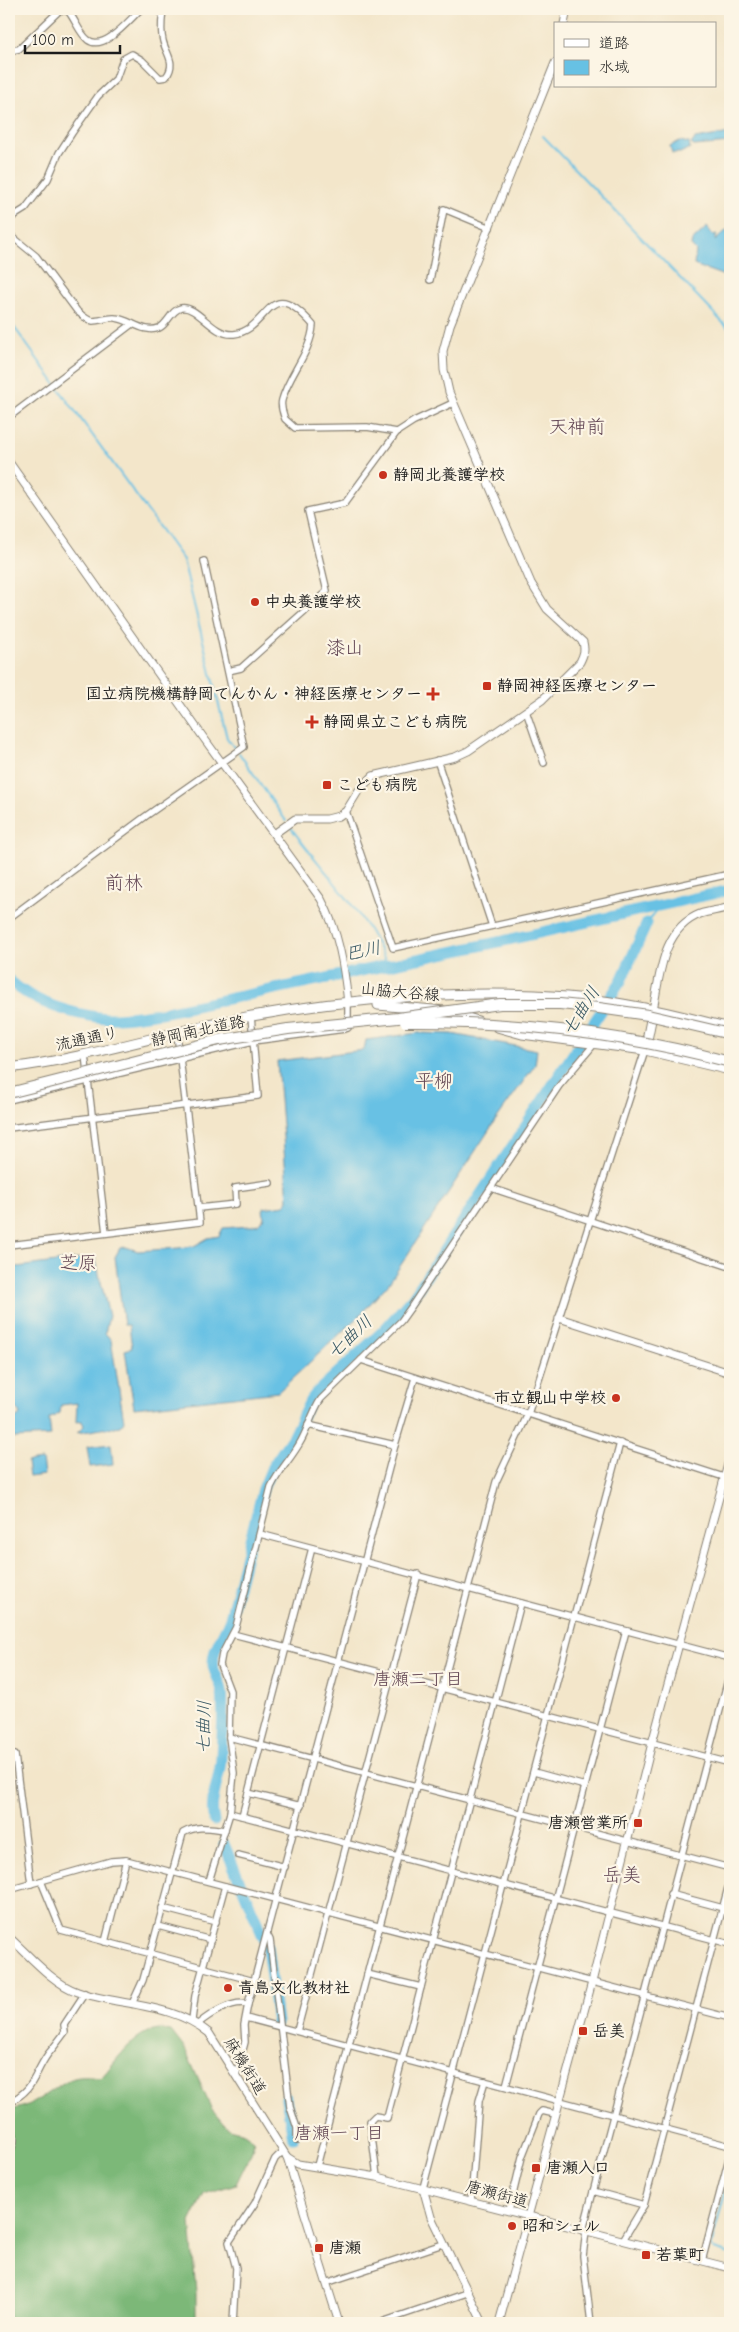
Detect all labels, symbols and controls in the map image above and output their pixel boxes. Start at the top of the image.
scale bar [25,22,120,54]
legend [554,22,716,88]
text: 100 m [32,31,74,49]
text: 道路 [599,34,629,52]
text: 水域 [599,58,629,76]
district label: 天神前 [548,416,606,438]
place label: 静岡北養護学校 [393,466,505,484]
marker: 静岡北養護学校 [377,469,389,481]
place label: 中央養護学校 [265,593,361,611]
marker: 中央養護学校 [249,596,261,608]
district label: 漆山 [326,637,364,659]
place label: 静岡神経医療センター [497,677,657,695]
marker: 静岡神経医療センター [481,680,493,692]
place label: 国立病院機構静岡てんかん・神経医療センター [86,685,422,703]
marker: 国立病院機構静岡てんかん・神経医療センター [426,687,440,701]
place label: 静岡県立こども病院 [323,713,467,731]
marker: 静岡県立こども病院 [305,715,319,729]
place label: こども病院 [337,776,417,794]
marker: こども病院 [321,779,333,791]
district label: 前林 [105,872,143,894]
water label: 巴川 [343,937,383,965]
street label: 山脇大谷線 [359,980,441,1004]
water label: 七曲川 [557,983,605,1039]
street label: 静岡南北道路 [149,1012,247,1050]
street label: 流通通り [54,1024,120,1054]
district label: 平柳 [415,1070,453,1092]
district label: 芝原 [59,1252,97,1274]
water label: 七曲川 [323,1311,377,1363]
place label: 市立観山中学校 [494,1389,606,1407]
marker: 市立観山中学校 [610,1392,622,1404]
district label: 唐瀬二丁目 [373,1669,463,1690]
water label: 七曲川 [193,1700,215,1754]
place label: 唐瀬営業所 [548,1814,628,1832]
marker: 唐瀬営業所 [632,1817,644,1829]
district label: 岳美 [603,1864,641,1886]
place label: 青島文化教材社 [238,1979,350,1997]
marker: 青島文化教材社 [222,1982,234,1994]
place label: 岳美 [593,2022,625,2040]
marker: 岳美 [577,2025,589,2037]
street label: 麻機街道 [220,2034,270,2098]
district label: 唐瀬一丁目 [294,2123,384,2144]
place label: 唐瀬入口 [546,2159,610,2177]
marker: 唐瀬入口 [530,2162,542,2174]
street label: 唐瀬街道 [464,2177,530,2211]
place label: 昭和シェル [522,2217,601,2235]
marker: 昭和シェル [506,2220,518,2232]
place label: 唐瀬 [329,2239,361,2257]
marker: 唐瀬 [313,2242,325,2254]
place label: 若葉町 [656,2246,704,2264]
marker: 若葉町 [640,2249,652,2261]

